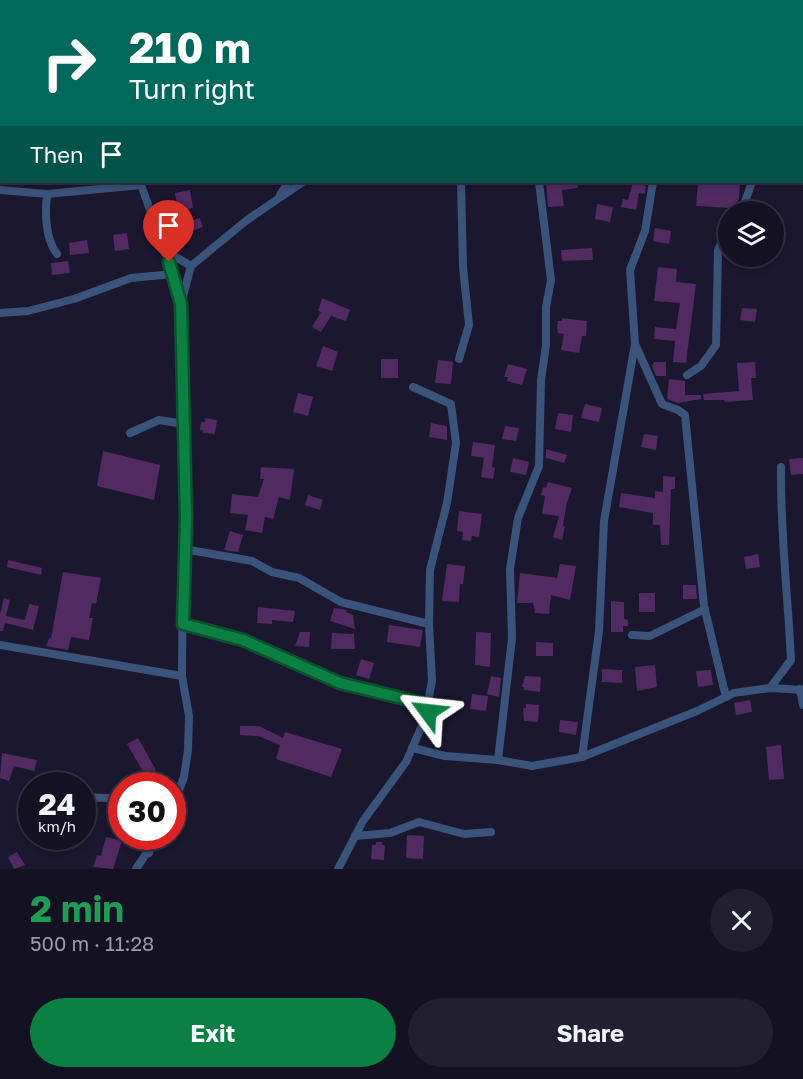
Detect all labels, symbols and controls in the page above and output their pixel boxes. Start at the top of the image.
text: 210 m [129,22,251,72]
icon: right [30,24,108,102]
text: Turn right [129,73,255,105]
icon: arrive [95,138,128,171]
text: Then [30,141,83,168]
pin [143,200,194,262]
map controls [718,201,784,267]
button: layers [718,201,784,267]
icon: arrive [152,209,185,242]
position arrow [396,680,460,744]
speed limit sign: 30 [108,772,186,850]
text: 24 [38,786,76,822]
text: km/h [38,817,76,835]
text: 2 min [30,887,124,930]
button: close [710,889,773,952]
text: 500 m · 11:28 [30,931,154,955]
button: Exit [30,998,396,1067]
button: Share [408,998,773,1067]

